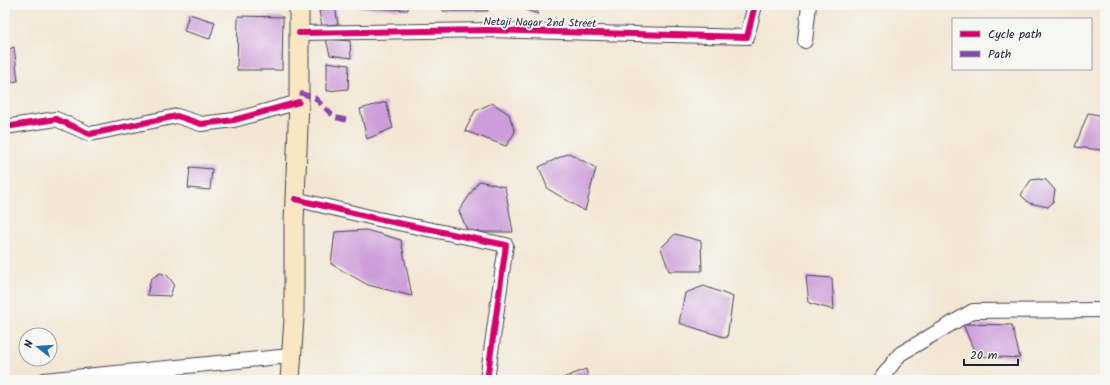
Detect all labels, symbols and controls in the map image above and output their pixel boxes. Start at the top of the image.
street label: Netaji Nagar 2nd Street [483,13,597,33]
legend [952,18,1092,70]
text: Cycle path [988,25,1042,44]
text: Path [988,45,1011,64]
north arrow [18,327,58,367]
text: N [20,338,39,350]
scale bar [964,341,1018,367]
text: 20 m [970,346,998,365]

